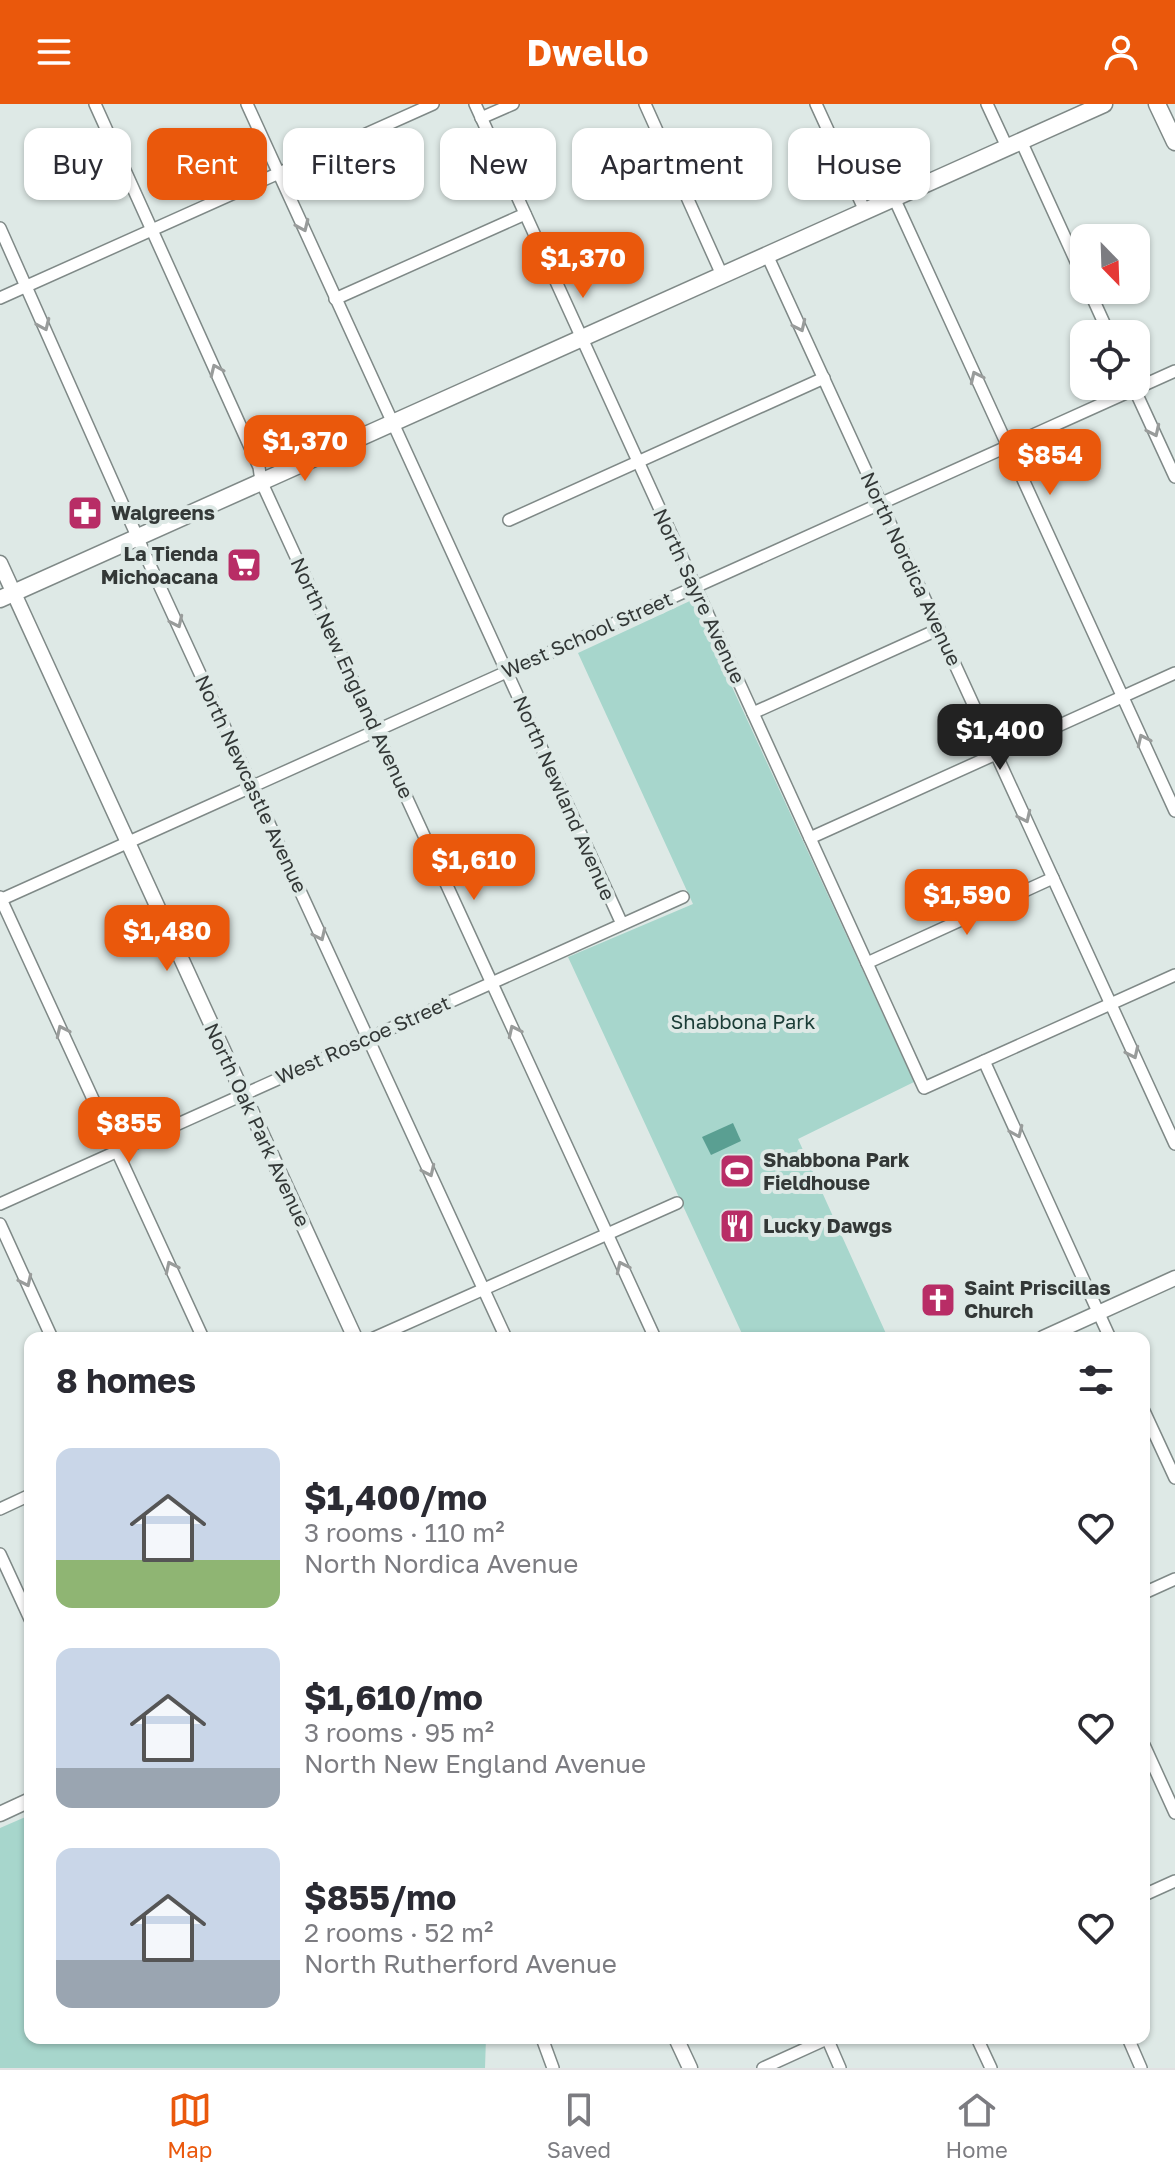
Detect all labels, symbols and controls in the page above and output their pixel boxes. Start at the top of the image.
icon: menu [32,30,76,74]
icon: person [1099,30,1143,74]
text: Dwello [526,31,649,74]
chip: Buy [24,128,131,200]
chip: Rent [147,128,267,200]
chip: Filters [283,128,424,200]
chip: New [440,128,556,200]
chip: Apartment [572,128,772,200]
chip: House [788,128,930,200]
one-way arrow [293,218,309,232]
north arrow [1070,224,1150,304]
map controls [1070,224,1150,400]
pin: $1,370 [518,232,648,300]
text: $1,370 [540,242,626,273]
one-way arrow [34,317,50,331]
one-way arrow [790,317,806,332]
button: locate [1070,320,1150,400]
one-way arrow [210,364,226,379]
one-way arrow [970,370,986,385]
pin: $1,370 [240,415,370,483]
one-way arrow [1144,423,1160,438]
text: $1,370 [262,425,348,456]
pin: $854 [1003,429,1097,497]
text: $854 [1017,439,1083,470]
street label: North Nordica Avenue [856,468,967,669]
pharmacy icon: Walgreens [66,494,104,532]
place label: Walgreens [111,500,215,524]
street label: North Sayre Avenue [649,504,751,687]
place label: La Tienda Michoacana [101,541,218,588]
supermarket icon: La Tienda Michoacana [225,546,263,584]
street label: North New England Avenue [286,553,419,802]
street label: West School Street [498,586,676,683]
one-way arrow [167,614,183,629]
street label: North Newcastle Avenue [191,671,313,896]
street label: North Newland Avenue [509,692,621,904]
pin: $1,400 [935,704,1065,772]
text: $1,400 [955,714,1045,745]
one-way arrow [1136,734,1152,749]
one-way arrow [1015,808,1031,823]
pin: $1,610 [409,834,539,902]
text: $1,610 [431,844,517,875]
pin: $1,590 [902,869,1032,937]
text: $1,590 [923,879,1011,910]
pin: $1,480 [102,905,232,973]
text: $1,480 [123,915,211,946]
one-way arrow [311,927,327,941]
street label: West Roscoe Street [272,990,453,1088]
park label: Shabbona Park [671,1009,815,1033]
street label: North Oak Park Avenue [200,1019,316,1230]
one-way arrow [56,1025,72,1039]
one-way arrow [508,1025,524,1039]
one-way arrow [1123,1045,1139,1059]
pin: $855 [82,1097,176,1165]
text: $855 [96,1107,162,1138]
one-way arrow [1007,1124,1023,1138]
place label: Shabbona Park Fieldhouse [763,1147,910,1194]
sports icon: Shabbona Park Fieldhouse [718,1152,756,1190]
one-way arrow [419,1163,435,1177]
restaurant icon: Lucky Dawgs [718,1207,756,1245]
place label: Lucky Dawgs [763,1213,892,1237]
one-way arrow [164,1261,180,1275]
one-way arrow [616,1261,632,1275]
one-way arrow [16,1273,32,1288]
place label: Saint Priscillas Church [964,1275,1111,1322]
church icon: Saint Priscillas Church [919,1281,957,1319]
icon: filters [1074,1358,1118,1402]
text: 8 homes [56,1360,196,1400]
text: $1,400/mo [304,1477,487,1517]
icon: home [120,1480,216,1576]
icon: heart [1074,1506,1118,1550]
text: 3 rooms · 110 m² [304,1517,505,1548]
text: North Nordica Avenue [304,1548,578,1579]
text: $1,610/mo [304,1677,483,1717]
icon: home [120,1680,216,1776]
icon: heart [1074,1706,1118,1750]
text: 3 rooms · 95 m² [304,1717,494,1748]
text: North New England Avenue [304,1748,646,1779]
text: $855/mo [304,1877,457,1917]
icon: home [120,1880,216,1976]
icon: heart [1074,1906,1118,1950]
text: 2 rooms · 52 m² [304,1917,493,1948]
text: North Rutherford Avenue [304,1948,617,1979]
tab: Map [167,2088,212,2163]
tab: Saved [547,2088,611,2163]
tab: Home [946,2088,1008,2163]

